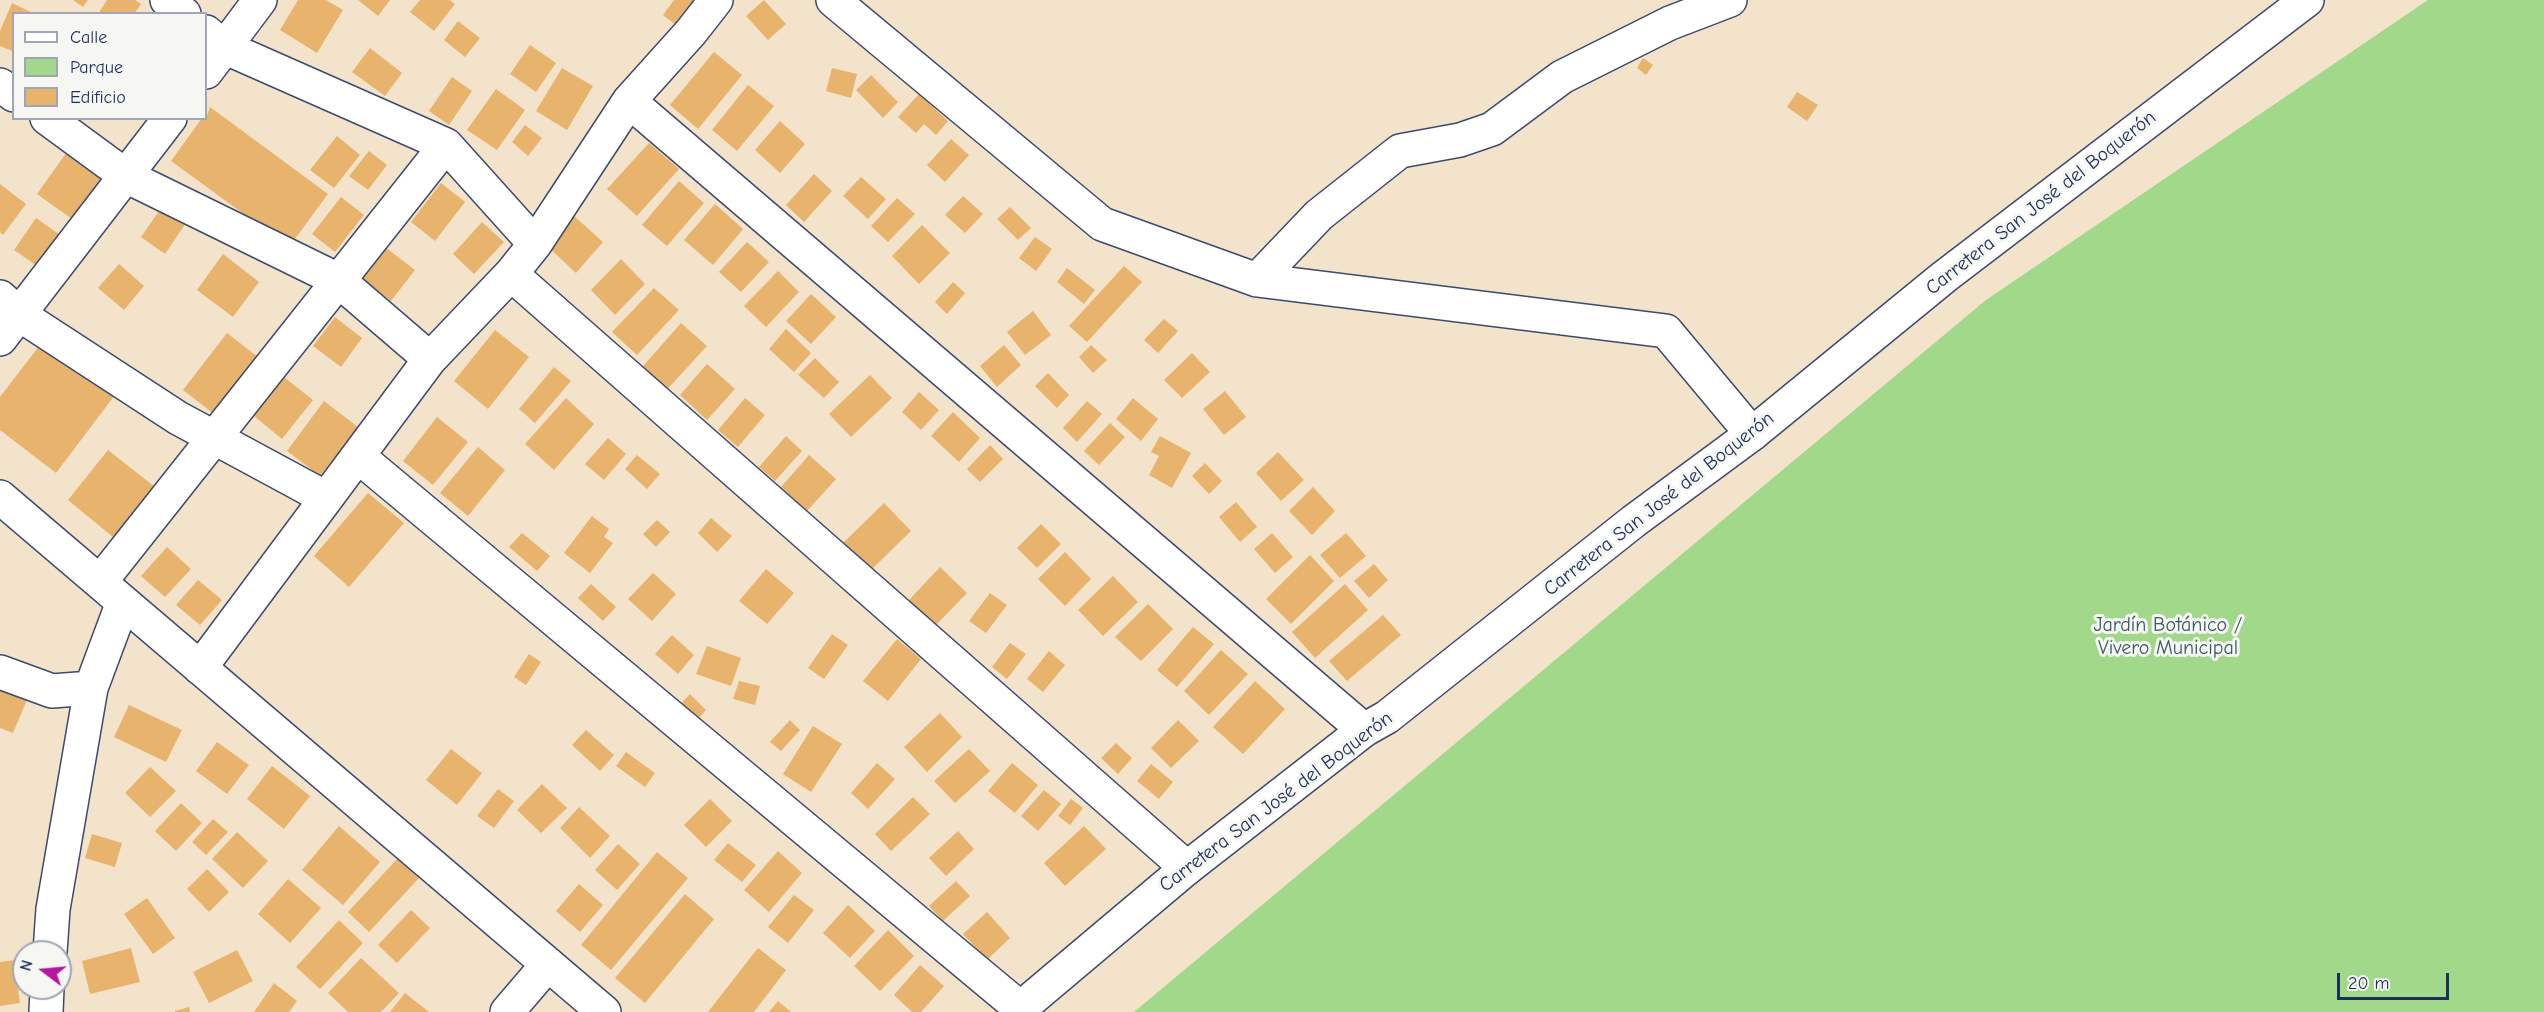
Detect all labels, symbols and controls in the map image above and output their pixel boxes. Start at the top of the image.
legend [12,12,207,120]
text: Calle [70,27,107,48]
text: Parque [70,57,123,78]
text: Edificio [70,87,126,108]
street label: Carretera San José del Boquerón [1921,106,2161,300]
street label: Carretera San José del Boquerón [1539,407,1779,601]
park label: Jardín Botánico / Vivero Municipal [2093,613,2243,660]
street label: Carretera San José del Boquerón [1155,706,1397,898]
north arrow [12,940,72,1000]
text: N [17,958,37,973]
scale bar [2340,961,2452,999]
text: 20 m [2348,973,2389,994]

